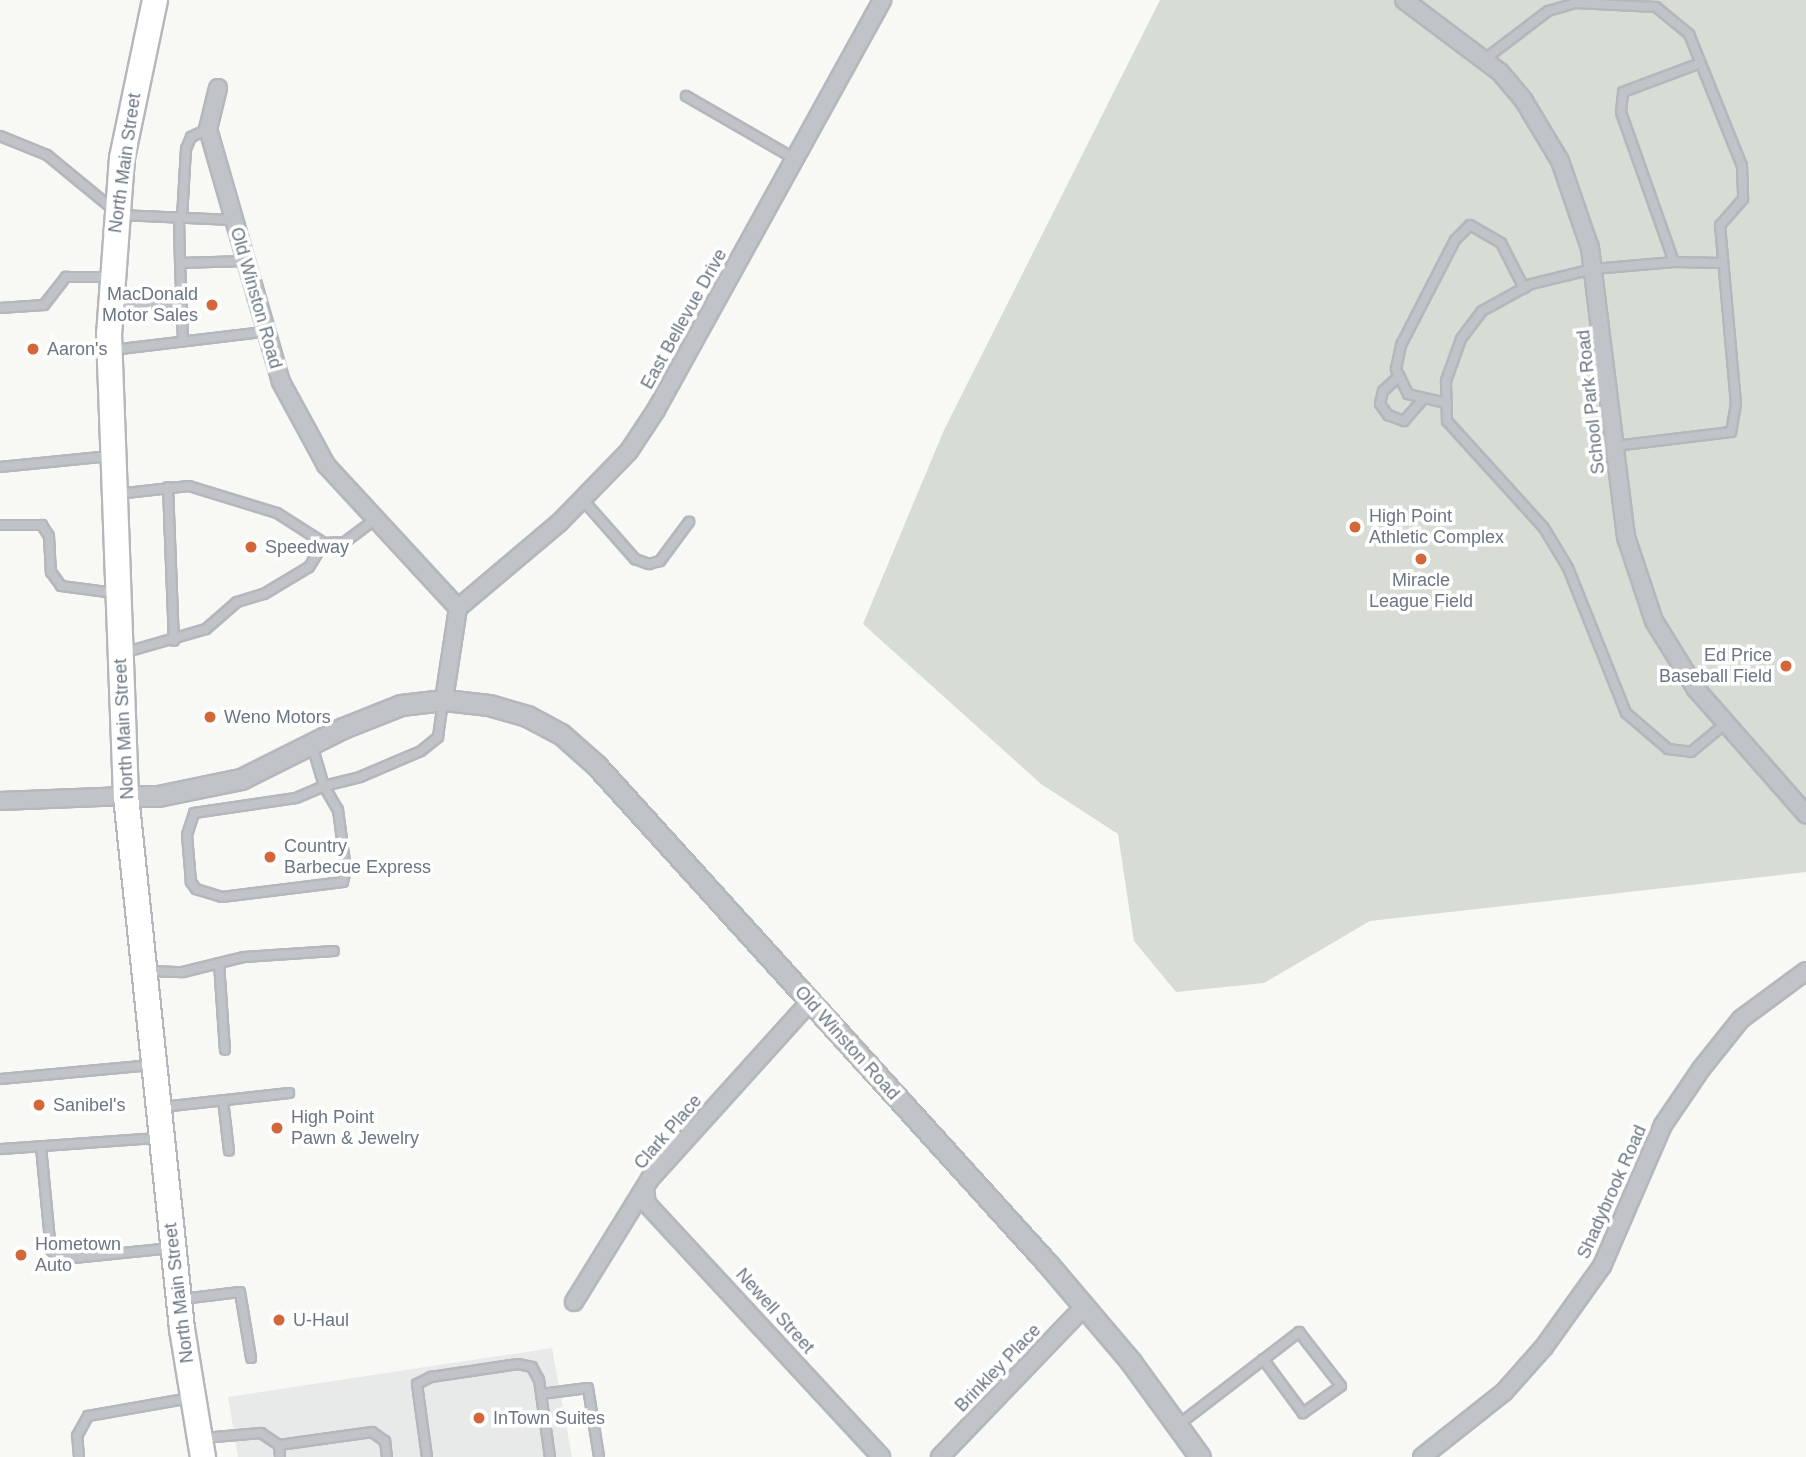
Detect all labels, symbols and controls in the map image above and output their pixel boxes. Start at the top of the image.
street label: North Main Street [104,92,146,234]
street label: Old Winston Road [225,225,287,371]
street label: East Bellevue Drive [636,245,732,393]
place label: MacDonald Motor Sales [102,284,198,326]
marker: MacDonald Motor Sales [204,297,220,313]
street label: School Park Road [1573,329,1609,475]
place label: Aaron's [47,338,107,360]
marker: Aaron's [25,341,41,357]
place label: High Point Athletic Complex [1369,506,1504,548]
marker: High Point Athletic Complex [1347,519,1363,535]
place label: Speedway [265,536,349,558]
marker: Speedway [243,539,259,555]
marker: Miracle League Field [1413,551,1429,567]
place label: Miracle League Field [1369,570,1473,612]
place label: Ed Price Baseball Field [1659,645,1772,688]
street label: North Main Street [110,658,138,800]
marker: Ed Price Baseball Field [1778,658,1794,674]
place label: Weno Motors [224,706,331,728]
marker: Weno Motors [202,709,218,725]
place label: Country Barbecue Express [284,836,431,878]
marker: Country Barbecue Express [262,849,278,865]
street label: Old Winston Road [790,981,904,1105]
street label: Clark Place [630,1090,706,1174]
place label: Sanibel's [53,1094,125,1116]
marker: Sanibel's [31,1097,47,1113]
place label: High Point Pawn & Jewelry [291,1107,419,1150]
marker: High Point Pawn & Jewelry [269,1120,285,1136]
street label: Shadybrook Road [1573,1122,1651,1262]
street label: North Main Street [160,1222,198,1364]
place label: Hometown Auto [35,1234,121,1276]
marker: Hometown Auto [13,1247,29,1263]
street label: Newell Street [731,1264,819,1358]
place label: U-Haul [293,1309,349,1331]
marker: U-Haul [271,1312,287,1328]
street label: Brinkley Place [951,1319,1045,1417]
place label: InTown Suites [493,1407,605,1429]
marker: InTown Suites [471,1410,487,1426]

